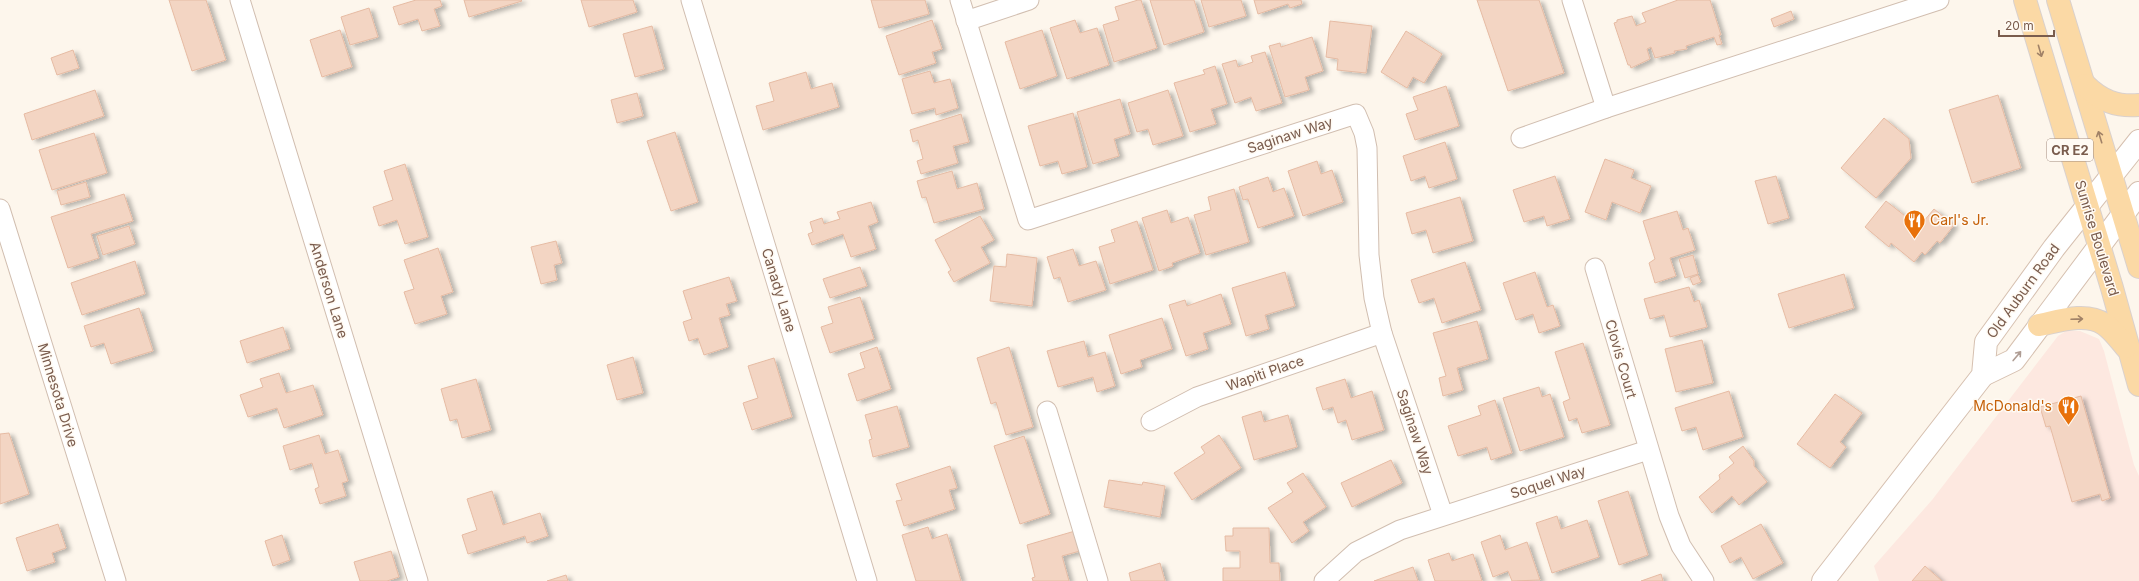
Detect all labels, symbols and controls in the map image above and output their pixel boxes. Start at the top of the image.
scale bar [1999,12,2054,38]
text: 20 m [2005,18,2034,33]
one-way arrow [2037,44,2044,57]
street label: Saginaw Way [1245,113,1335,156]
one-way arrow [2096,131,2103,144]
road number: CR E2 [2047,139,2093,161]
street label: Sunrise Boulevard [2072,178,2123,298]
restaurant icon: Carl's Jr. [1901,207,1927,240]
place label: Carl's Jr. [1930,211,1989,228]
street label: Anderson Lane [307,239,352,340]
street label: Old Auburn Road [1983,240,2063,341]
street label: Canady Lane [759,246,800,334]
one-way arrow [2070,315,2083,322]
street label: Clovis Court [1602,317,1641,401]
street label: Minnesota Drive [35,341,82,449]
one-way arrow [2012,350,2021,361]
street label: Wapiti Place [1224,351,1306,394]
street label: Saginaw Way [1394,387,1437,477]
restaurant icon: McDonald's [2055,393,2081,426]
place label: McDonald's [1973,397,2052,414]
street label: Soquel Way [1508,461,1588,502]

